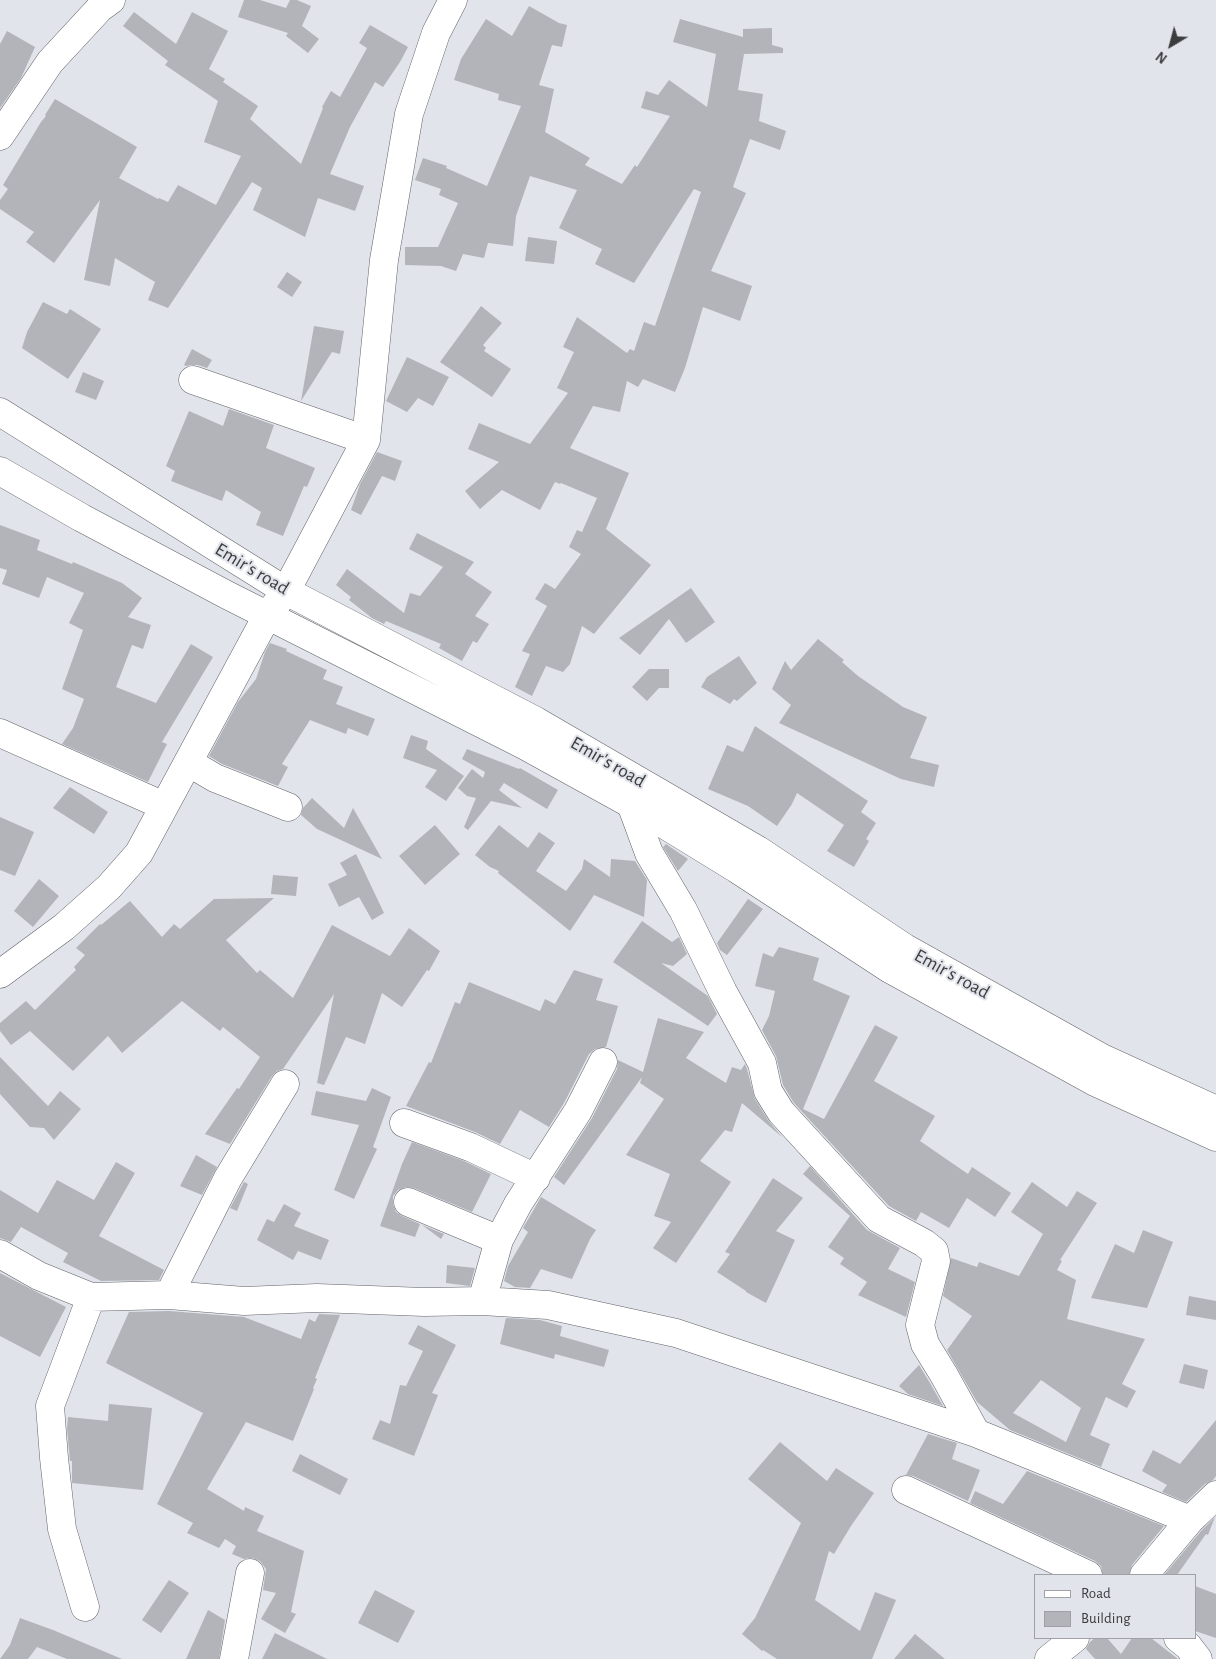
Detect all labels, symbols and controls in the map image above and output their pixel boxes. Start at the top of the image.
north arrow [1146,20,1196,70]
text: N [1154,48,1170,66]
street label: Emir's road [211,538,293,600]
street label: Emir's road [567,731,649,793]
street label: Emir's road [910,944,994,1004]
legend [1034,1574,1196,1639]
text: Road [1081,1586,1111,1601]
text: Building [1081,1611,1131,1626]

